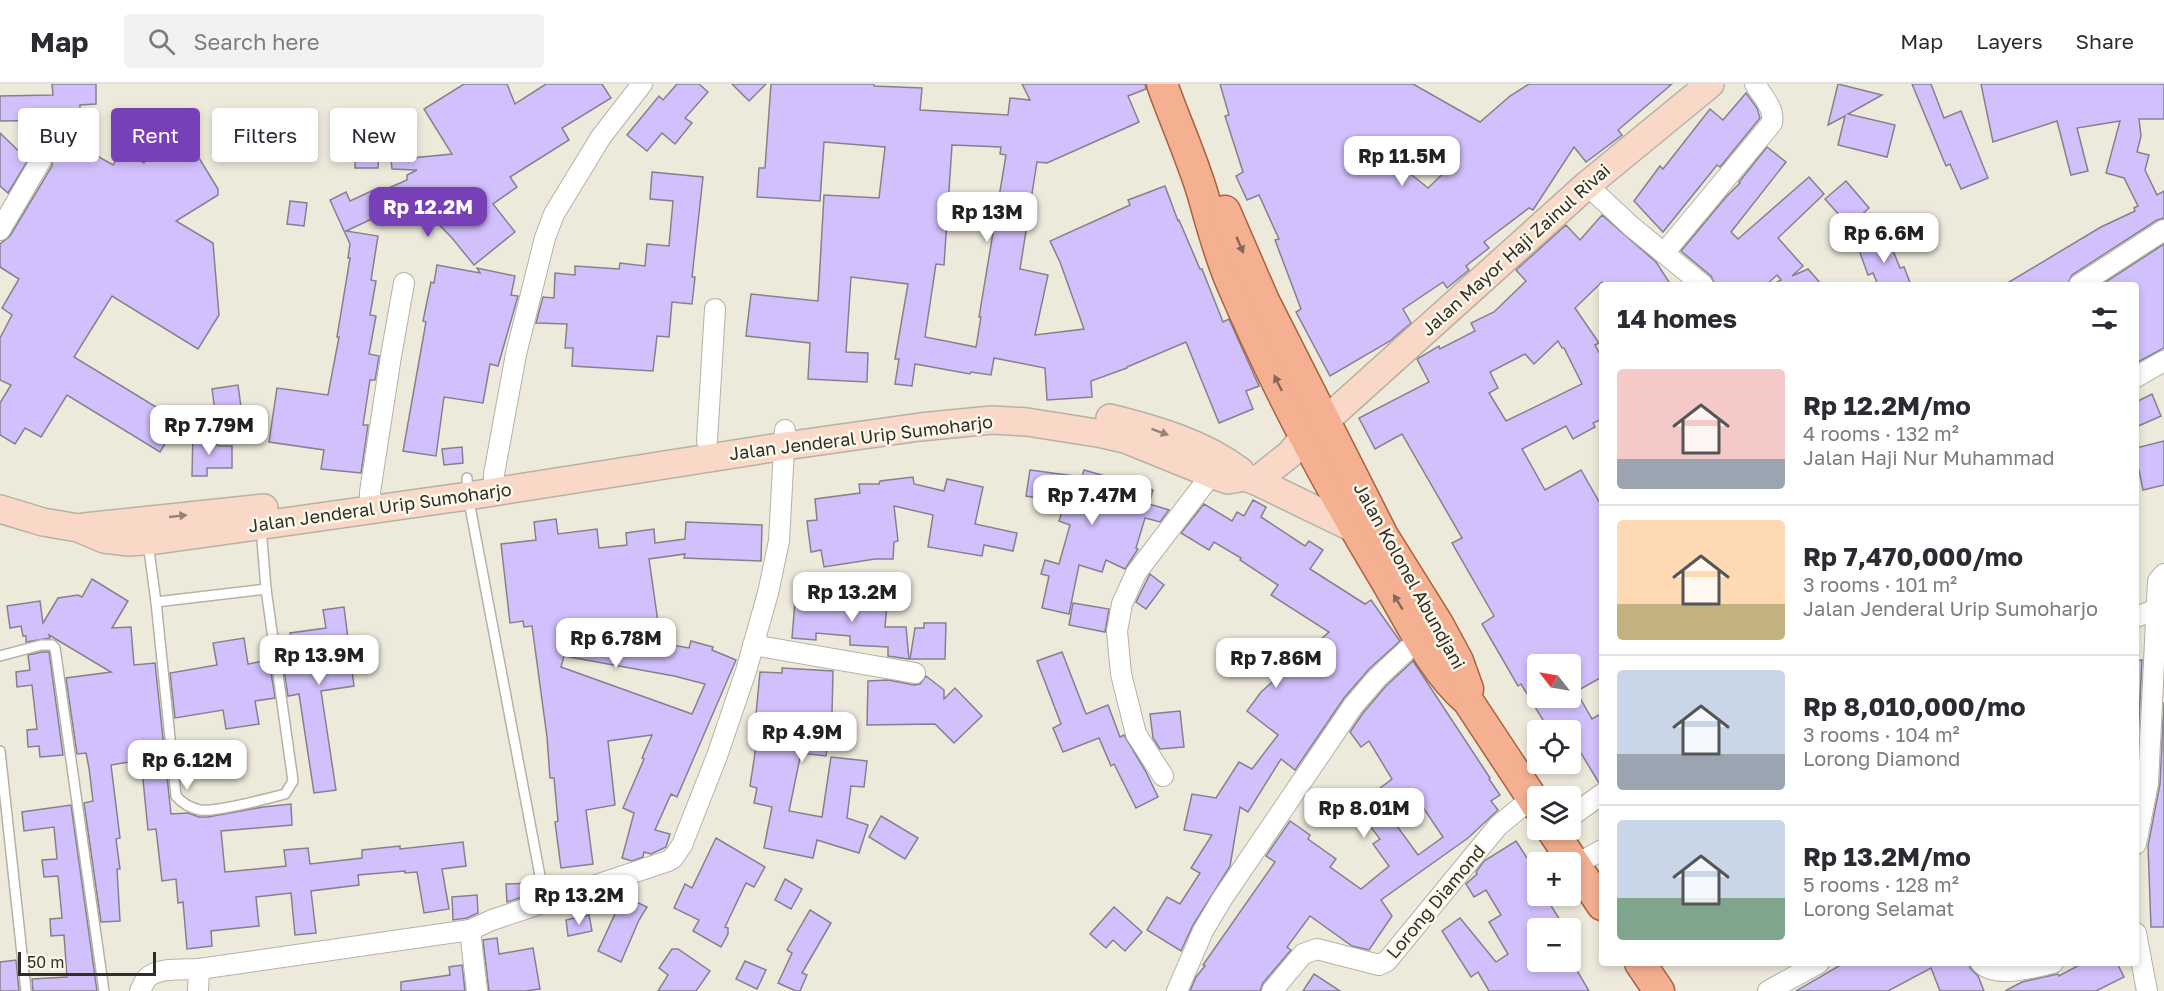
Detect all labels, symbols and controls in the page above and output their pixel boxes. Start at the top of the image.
search box [124,14,544,68]
text: Map [30,25,88,58]
icon: search [145,25,178,58]
text: Search here [193,28,319,55]
text: Map [1900,28,1943,54]
text: Layers [1976,28,2043,54]
text: Share [2076,28,2134,54]
chip: Buy [18,108,99,162]
chip: Rent [111,108,200,162]
chip: Filters [212,108,318,162]
chip: New [330,108,417,162]
pin: Rp 11.5M [1340,136,1464,187]
text: Rp 11.5M [1358,143,1446,167]
street label: Jalan Mayor Haji Zainul Rivai [1416,159,1614,340]
pin: Rp 12.2M [366,187,490,238]
pin: Rp 13M [938,192,1036,243]
text: Rp 12.2M [383,194,473,218]
text: Rp 13M [951,199,1023,223]
pin: Rp 6.6M [1829,213,1939,264]
text: Rp 6.6M [1844,220,1924,244]
one-way arrow [1235,236,1245,254]
icon: filters [2088,302,2121,335]
text: 14 homes [1617,303,1737,334]
one-way arrow [1273,375,1283,392]
text: Rp 12.2M/mo [1803,390,1971,421]
icon: home [1665,393,1737,465]
pin: Rp 7.79M [147,405,271,456]
street label: Jalan Jenderal Urip Sumoharjo [728,410,994,464]
text: Rp 7.79M [164,412,254,436]
text: 4 rooms · 132 m² [1803,421,1959,445]
one-way arrow [1151,428,1169,438]
text: Jalan Haji Nur Muhammad [1803,445,2055,469]
pin: Rp 7.47M [1030,475,1154,526]
street label: Jalan Jenderal Urip Sumoharjo [247,478,513,536]
street label: Jalan Kolonel Abundjani [1349,478,1470,673]
text: Rp 7.47M [1047,482,1137,506]
one-way arrow [169,511,188,521]
text: Rp 7,470,000/mo [1803,541,2023,572]
icon: home [1665,544,1737,616]
pin: Rp 13.2M [790,572,914,623]
text: 3 rooms · 101 m² [1803,572,1957,596]
text: Rp 13.2M [807,579,897,603]
one-way arrow [1393,594,1404,610]
text: Jalan Jenderal Urip Sumoharjo [1803,596,2098,620]
pin: Rp 6.78M [554,618,678,669]
text: Rp 6.78M [570,625,662,649]
pin: Rp 13.9M [257,635,381,686]
pin: Rp 7.86M [1214,638,1338,689]
text: Rp 13.9M [274,642,364,666]
text: Rp 7.86M [1230,645,1322,669]
north arrow [1527,654,1581,708]
map controls [1527,654,1581,972]
text: Rp 8,010,000/mo [1803,691,2026,722]
icon: home [1665,694,1737,766]
pin: Rp 4.9M [747,712,857,763]
text: Rp 4.9M [762,719,842,743]
button: locate [1527,720,1581,774]
text: 3 rooms · 104 m² [1803,722,1960,746]
pin: Rp 6.12M [125,740,249,791]
text: Lorong Diamond [1803,746,1960,770]
text: Rp 6.12M [142,747,232,771]
button: layers [1527,786,1581,840]
pin: Rp 8.01M [1302,788,1426,839]
text: Rp 8.01M [1318,795,1410,819]
street label: Lorong Diamond [1381,840,1489,963]
text: Rp 13.2M/mo [1803,841,1971,872]
icon: home [1665,844,1737,916]
button: + [1527,852,1581,906]
text: 5 rooms · 128 m² [1803,872,1959,896]
pin: Rp 13.2M [517,875,641,926]
text: Rp 13.2M [534,882,624,906]
text: Lorong Selamat [1803,896,1954,920]
button: − [1527,918,1581,972]
scale bar [18,949,156,976]
text: 50 m [27,952,64,972]

